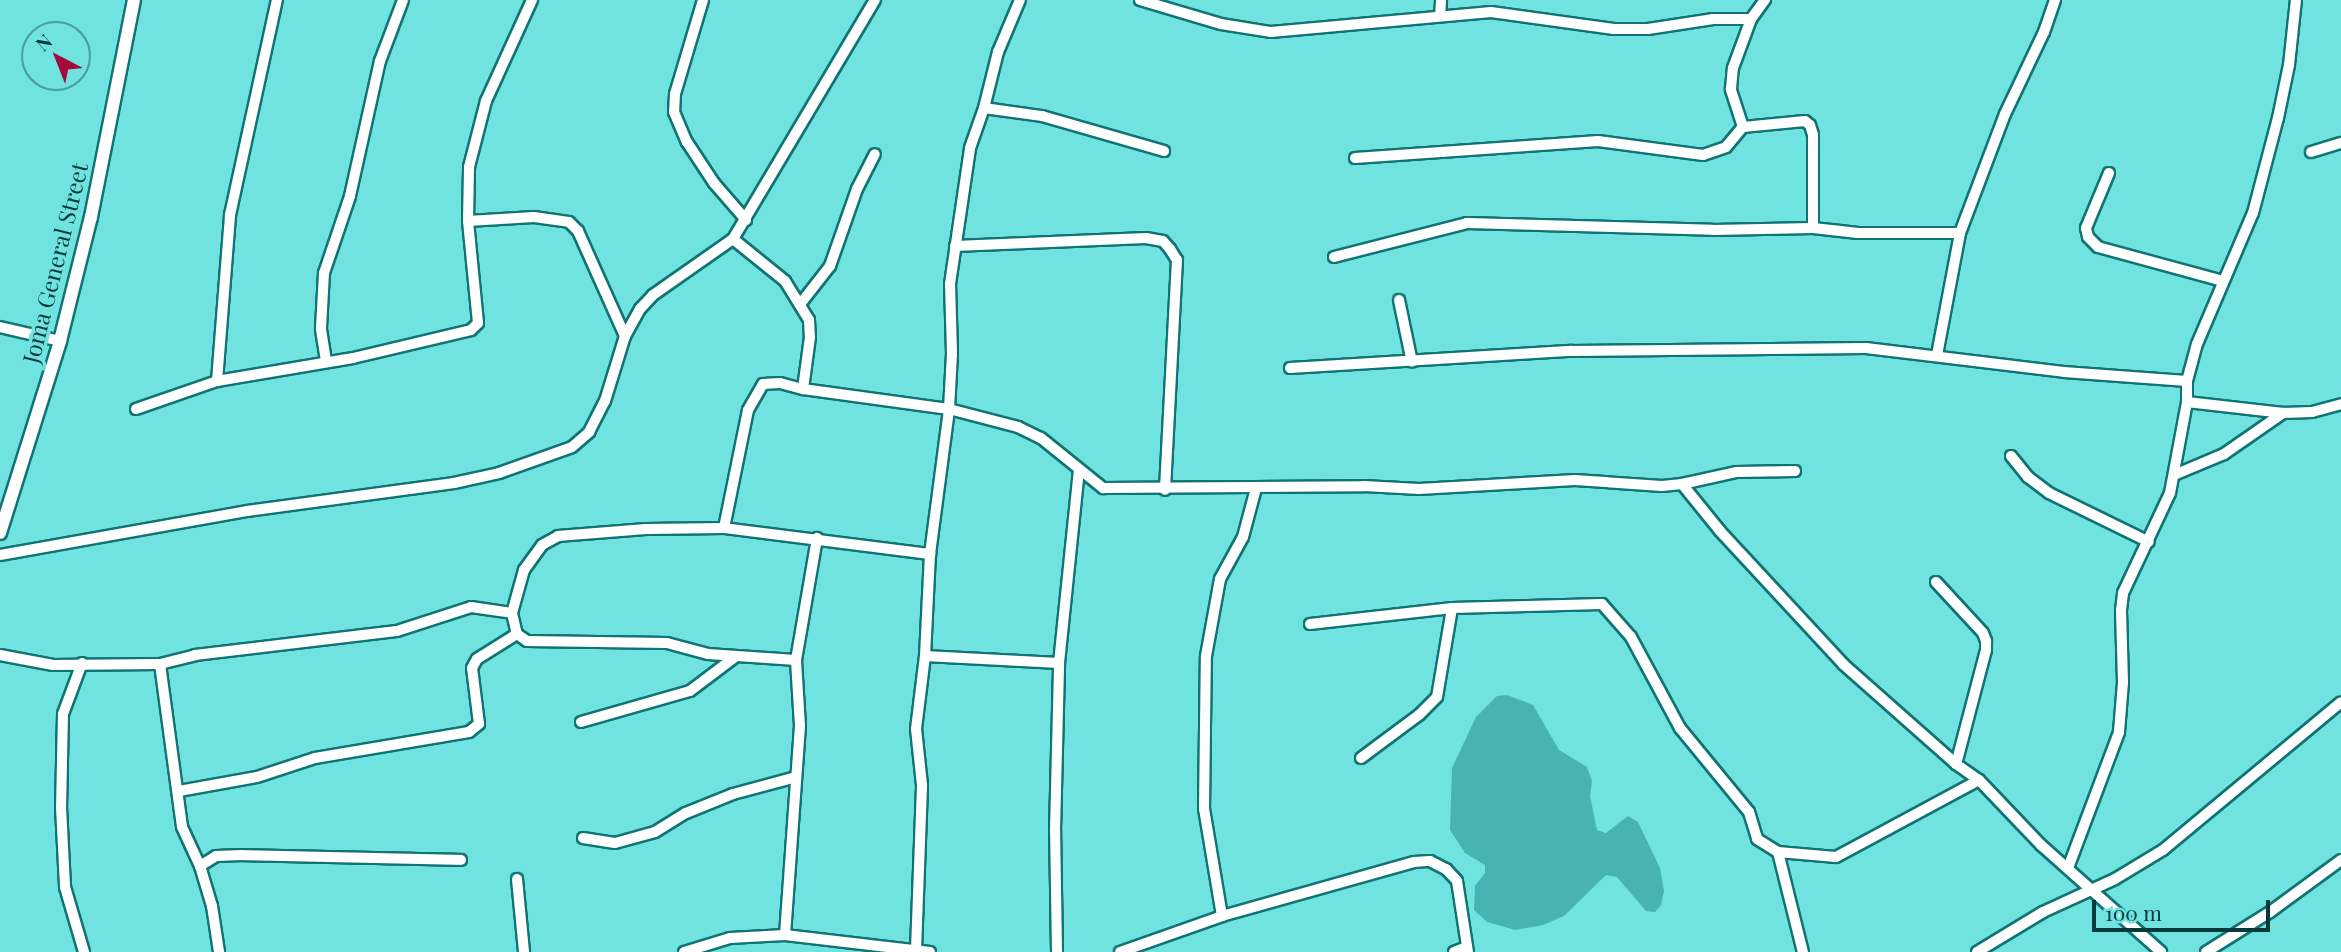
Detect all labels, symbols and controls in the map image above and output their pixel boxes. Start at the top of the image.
north arrow [21,21,91,91]
text: N [29,28,57,56]
street label: Joma General Street [17,160,93,366]
scale bar [2096,886,2274,930]
text: 100 m [2105,898,2162,926]

